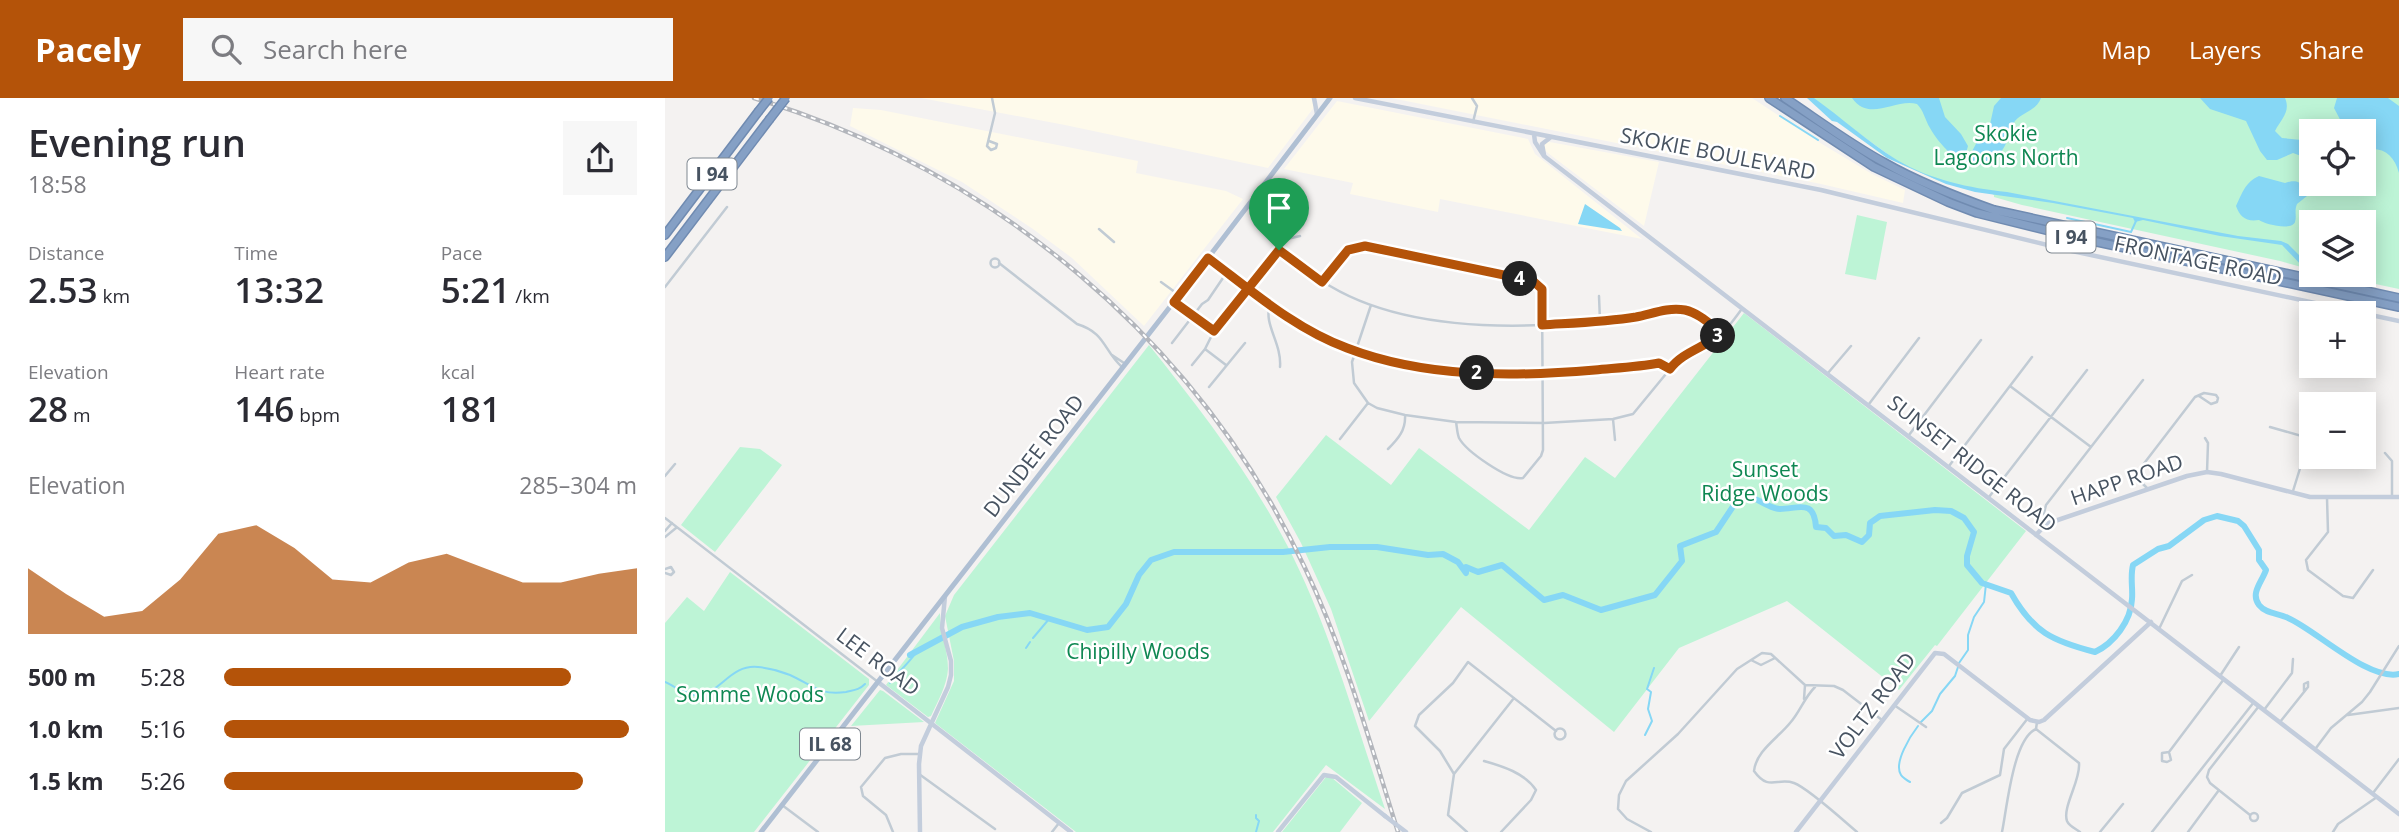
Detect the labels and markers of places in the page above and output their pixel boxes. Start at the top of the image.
pin [1249,178,1309,250]
pin: 4 [1503,262,1537,296]
pin: 3 [1701,318,1735,354]
pin: 2 [1459,356,1495,390]

